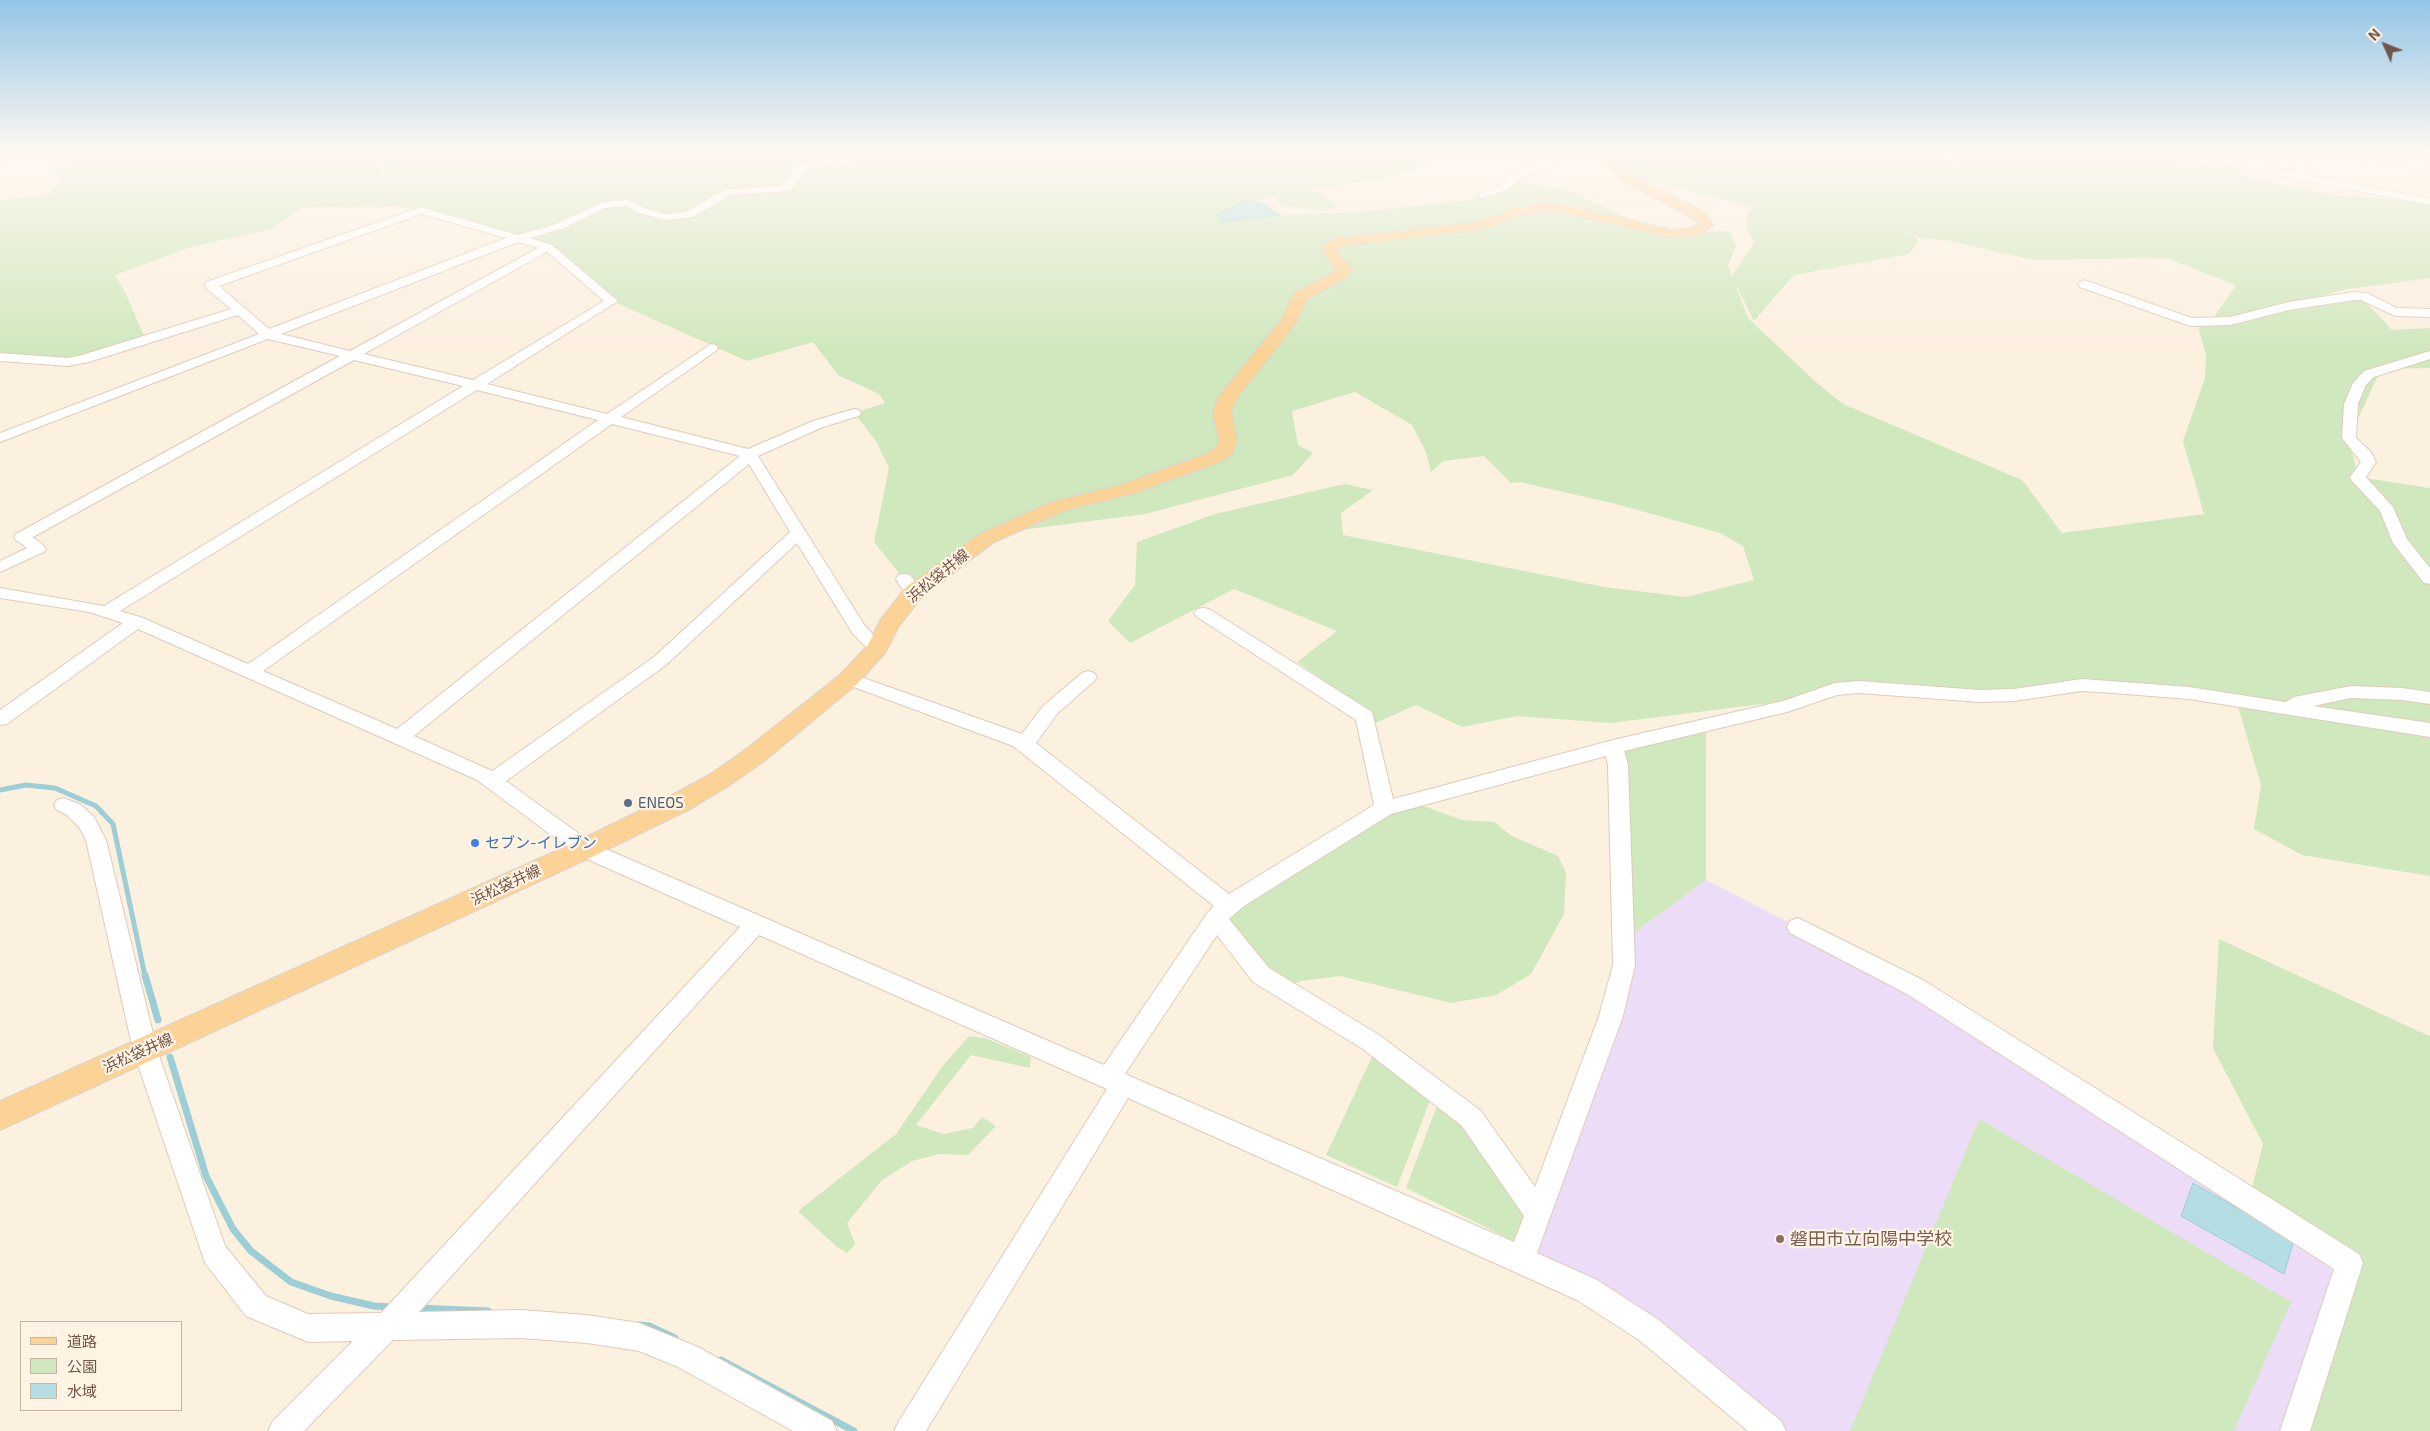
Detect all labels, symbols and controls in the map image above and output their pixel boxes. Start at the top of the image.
north arrow [2360,20,2410,70]
text: N [2364,25,2383,44]
street label: 浜松袋井線 [903,545,973,607]
place label: ENEOS [638,794,684,812]
marker: ENEOS [622,797,634,809]
place label: セブン-イレブン [485,834,597,852]
marker: セブン-イレブン [469,837,481,849]
street label: 浜松袋井線 [468,861,544,909]
street label: 浜松袋井線 [100,1030,176,1076]
place label: 磐田市立向陽中学校 [1790,1228,1952,1250]
marker: 磐田市立向陽中学校 [1774,1233,1786,1245]
legend [20,1321,182,1411]
text: 道路 [67,1332,97,1350]
text: 公園 [67,1357,97,1375]
text: 水域 [67,1382,97,1400]

